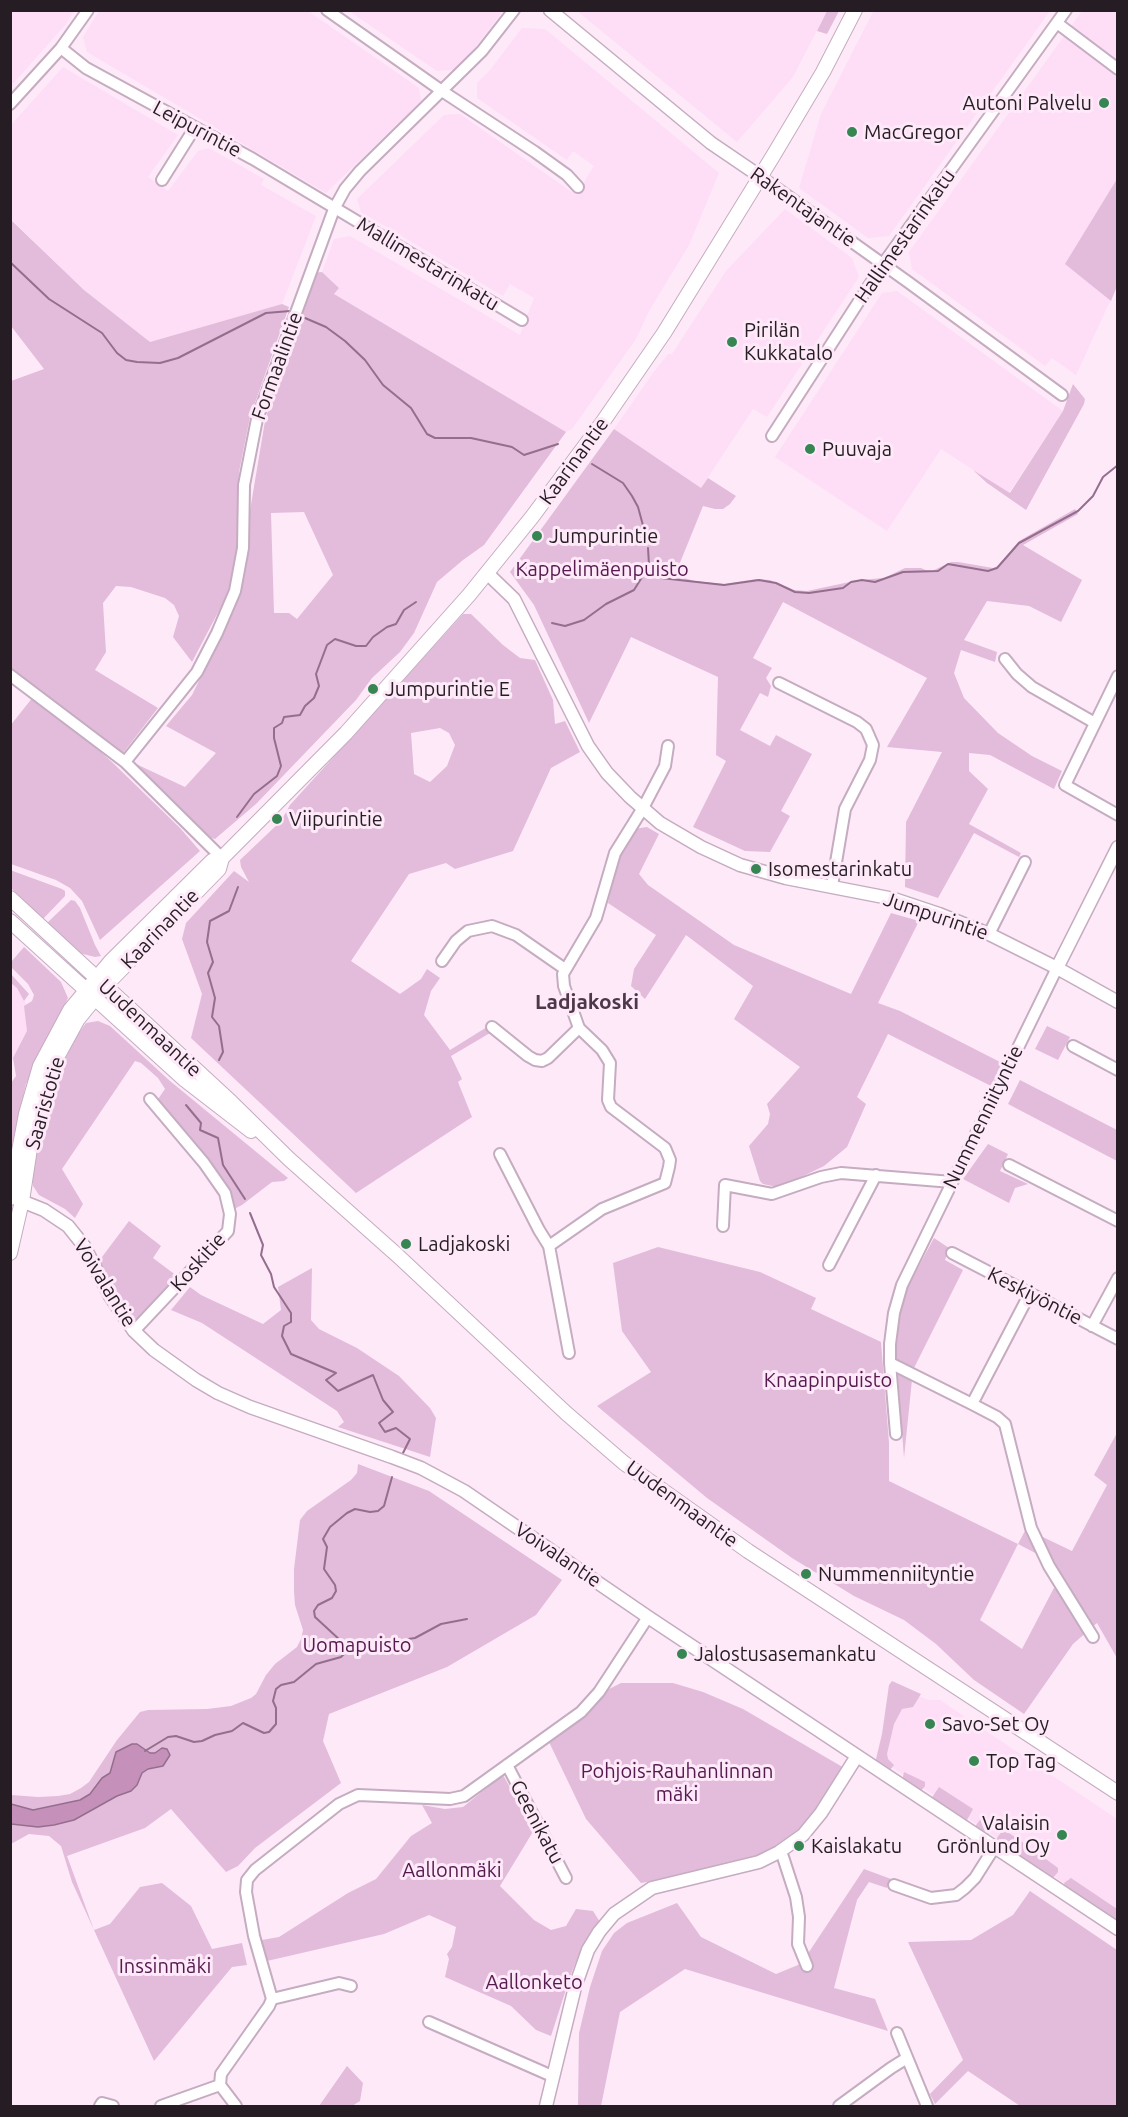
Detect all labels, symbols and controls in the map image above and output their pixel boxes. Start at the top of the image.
place label: Autoni Palvelu [963,91,1092,115]
street label: Leipurintie [149,96,245,162]
marker: Autoni Palvelu [1097,96,1111,110]
place label: MacGregor [864,120,964,144]
marker: MacGregor [845,125,859,139]
street label: Rakentajantie [746,162,860,252]
street label: Hallimestarinkatu [850,164,960,308]
street label: Mallimestarinkatu [353,212,503,316]
street label: Formaalintie [246,309,308,423]
place label: Pirilän Kukkatalo [744,318,833,365]
marker: Pirilän Kukkatalo [725,335,739,349]
street label: Kaarinantie [534,413,614,509]
place label: Puuvaja [822,437,892,461]
marker: Puuvaja [803,442,817,456]
place label: Jumpurintie [549,524,658,548]
marker: Jumpurintie [530,529,544,543]
park label: Kappelimäenpuisto [515,557,689,581]
place label: Jumpurintie E [385,677,510,701]
marker: Jumpurintie E [366,682,380,696]
place label: Viipurintie [289,807,383,831]
marker: Viipurintie [270,812,284,826]
place label: Isomestarinkatu [768,857,912,881]
marker: Isomestarinkatu [749,862,763,876]
street label: Kaarinantie [116,884,204,974]
street label: Jumpurintie [880,887,992,945]
street label: Uudenmaantie [93,974,207,1082]
district label: Ladjakoski [535,989,639,1015]
street label: Nummenniityntie [938,1041,1028,1193]
street label: Saaristotie [20,1054,70,1152]
street label: Koskitie [165,1228,231,1296]
place label: Ladjakoski [418,1232,510,1256]
street label: Voivalantie [69,1235,141,1331]
marker: Ladjakoski [399,1237,413,1251]
street label: Keskiyöntie [984,1262,1086,1330]
park label: Knaapinpuisto [764,1368,892,1392]
street label: Uudenmaantie [621,1455,743,1553]
street label: Voivalantie [510,1517,606,1593]
place label: Nummenniityntie [818,1562,975,1586]
marker: Nummenniityntie [799,1567,813,1581]
park label: Uomapuisto [302,1633,412,1657]
place label: Jalostusasemankatu [694,1642,876,1666]
marker: Jalostusasemankatu [675,1647,689,1661]
place label: Savo-Set Oy [942,1712,1049,1736]
marker: Savo-Set Oy [923,1717,937,1731]
place label: Top Tag [986,1749,1056,1773]
marker: Top Tag [967,1754,981,1768]
park label: Pohjois-Rauhanlinnan mäki [581,1759,773,1806]
street label: Geenikatu [505,1776,569,1868]
place label: Valaisin Grönlund Oy [937,1811,1050,1858]
marker: Valaisin Grönlund Oy [1055,1828,1069,1842]
place label: Kaislakatu [811,1834,902,1858]
marker: Kaislakatu [792,1839,806,1853]
park label: Aallonmäki [402,1858,502,1882]
park label: Inssinmäki [119,1954,211,1978]
park label: Aallonketo [485,1970,583,1994]

